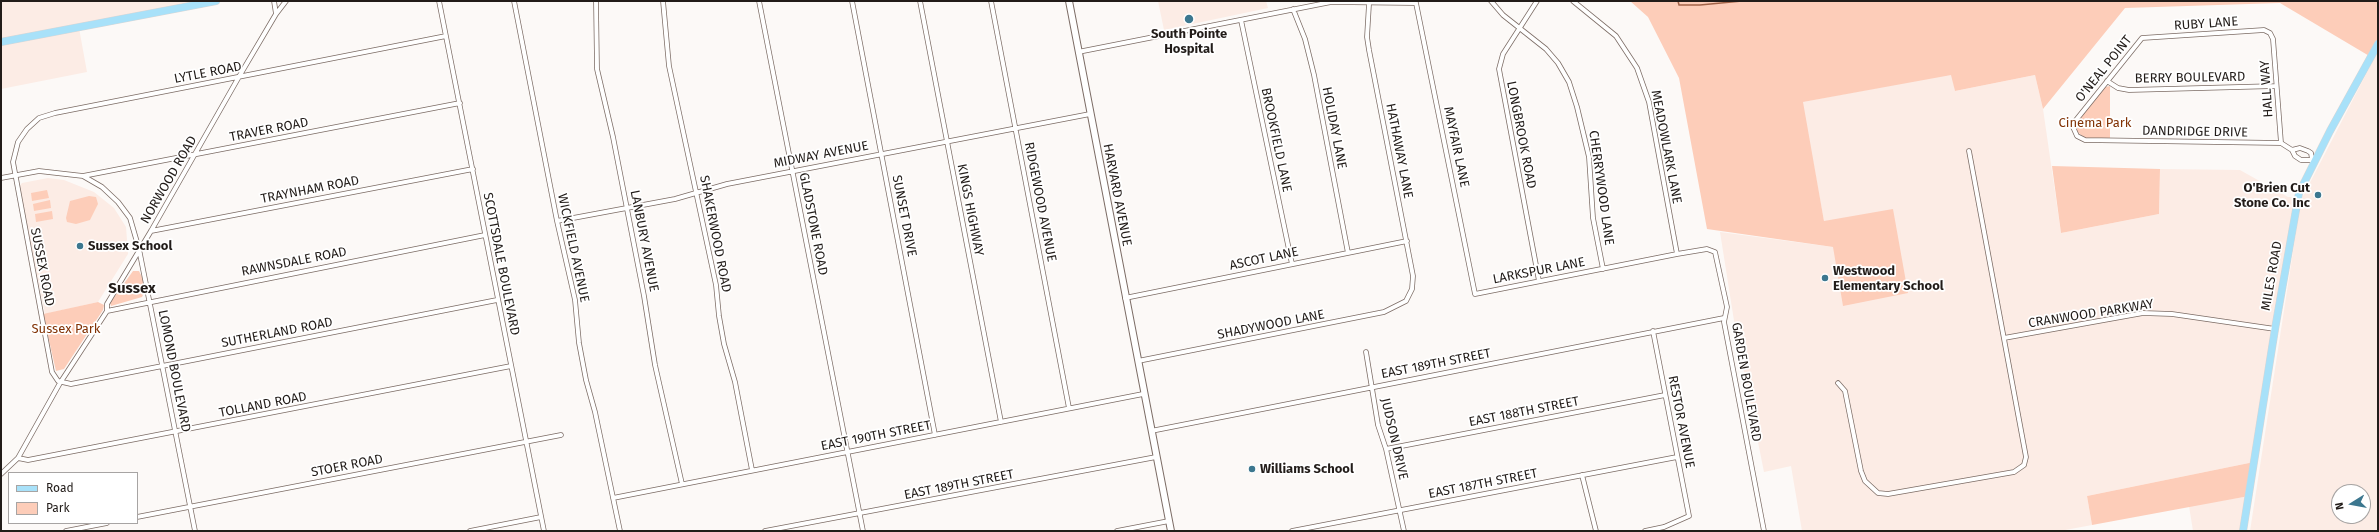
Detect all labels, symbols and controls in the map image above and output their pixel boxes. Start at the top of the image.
marker: South Pointe Hospital [1183,13,1195,25]
street label: RUBY LANE [2173,14,2239,34]
place label: South Pointe Hospital [1151,26,1227,57]
street label: O'NEAL POINT [2072,33,2136,105]
street label: LYTLE ROAD [173,59,243,87]
street label: HALL WAY [2257,60,2277,118]
street label: BERRY BOULEVARD [2135,69,2245,87]
street label: LONGBROOK ROAD [1503,80,1539,190]
street label: BROOKFIELD LANE [1257,86,1295,194]
street label: HOLIDAY LANE [1318,86,1350,170]
street label: MEADOWLARK LANE [1647,89,1685,205]
street label: HATHAWAY LANE [1382,102,1416,200]
street label: MAYFAIR LANE [1440,105,1472,189]
street label: TRAVER ROAD [228,115,310,145]
park label: Cinema Park [2059,115,2131,131]
street label: DANDRIDGE DRIVE [2142,123,2248,141]
street label: CHERRYWOOD LANE [1585,130,1617,246]
street label: NORWOOD ROAD [138,133,200,227]
street label: MIDWAY AVENUE [772,138,870,172]
street label: RIDGEWOOD AVENUE [1021,141,1059,263]
street label: HARVARD AVENUE [1099,142,1135,248]
street label: KINGS HIGHWAY [953,163,987,257]
street label: GLADSTONE ROAD [795,171,831,277]
street label: TRAYNHAM ROAD [260,173,360,207]
street label: SHAKERWOOD ROAD [696,174,734,294]
street label: SUNSET DRIVE [888,174,920,258]
place label: O'Brien Cut Stone Co. Inc [2234,180,2310,211]
street label: LANBURY AVENUE [626,189,662,293]
marker: O'Brien Cut Stone Co. Inc [2313,190,2323,200]
street label: SCOTTSDALE BOULEVARD [479,191,523,337]
street label: WICKFIELD AVENUE [554,192,592,304]
street label: SUSSEX ROAD [27,227,57,307]
place label: Sussex School [88,238,172,254]
street label: MILES ROAD [2258,240,2286,312]
marker: Sussex School [75,241,85,251]
street label: RAWNSDALE ROAD [240,244,348,280]
street label: ASCOT LANE [1228,244,1300,274]
street label: LARKSPUR LANE [1492,254,1586,288]
place label: Westwood Elementary School [1833,263,1944,294]
marker: Westwood Elementary School [1820,273,1830,283]
district label: Sussex [108,280,156,298]
street label: CRANWOOD PARKWAY [2027,296,2155,332]
street label: SHADYWOOD LANE [1216,307,1326,343]
street label: LOMOND BOULEVARD [155,309,193,433]
street label: SUTHERLAND ROAD [220,315,334,351]
park label: Sussex Park [32,321,100,337]
street label: GARDEN BOULEVARD [1728,321,1764,443]
street label: EAST 189TH STREET [1380,346,1492,382]
street label: RESTOR AVENUE [1664,374,1698,470]
street label: TOLLAND ROAD [218,389,308,421]
street label: EAST 188TH STREET [1467,394,1581,430]
street label: JUDSON DRIVE [1377,397,1411,481]
street label: EAST 190TH STREET [820,418,932,454]
street label: STOER ROAD [310,451,384,481]
place label: Williams School [1260,461,1354,477]
marker: Williams School [1247,464,1257,474]
street label: EAST 187TH STREET [1427,466,1539,502]
street label: EAST 189TH STREET [903,467,1015,503]
legend [8,472,138,524]
text: Road [46,481,74,495]
north arrow [2331,484,2371,524]
text: Park [46,501,70,515]
text: N [2333,501,2347,511]

